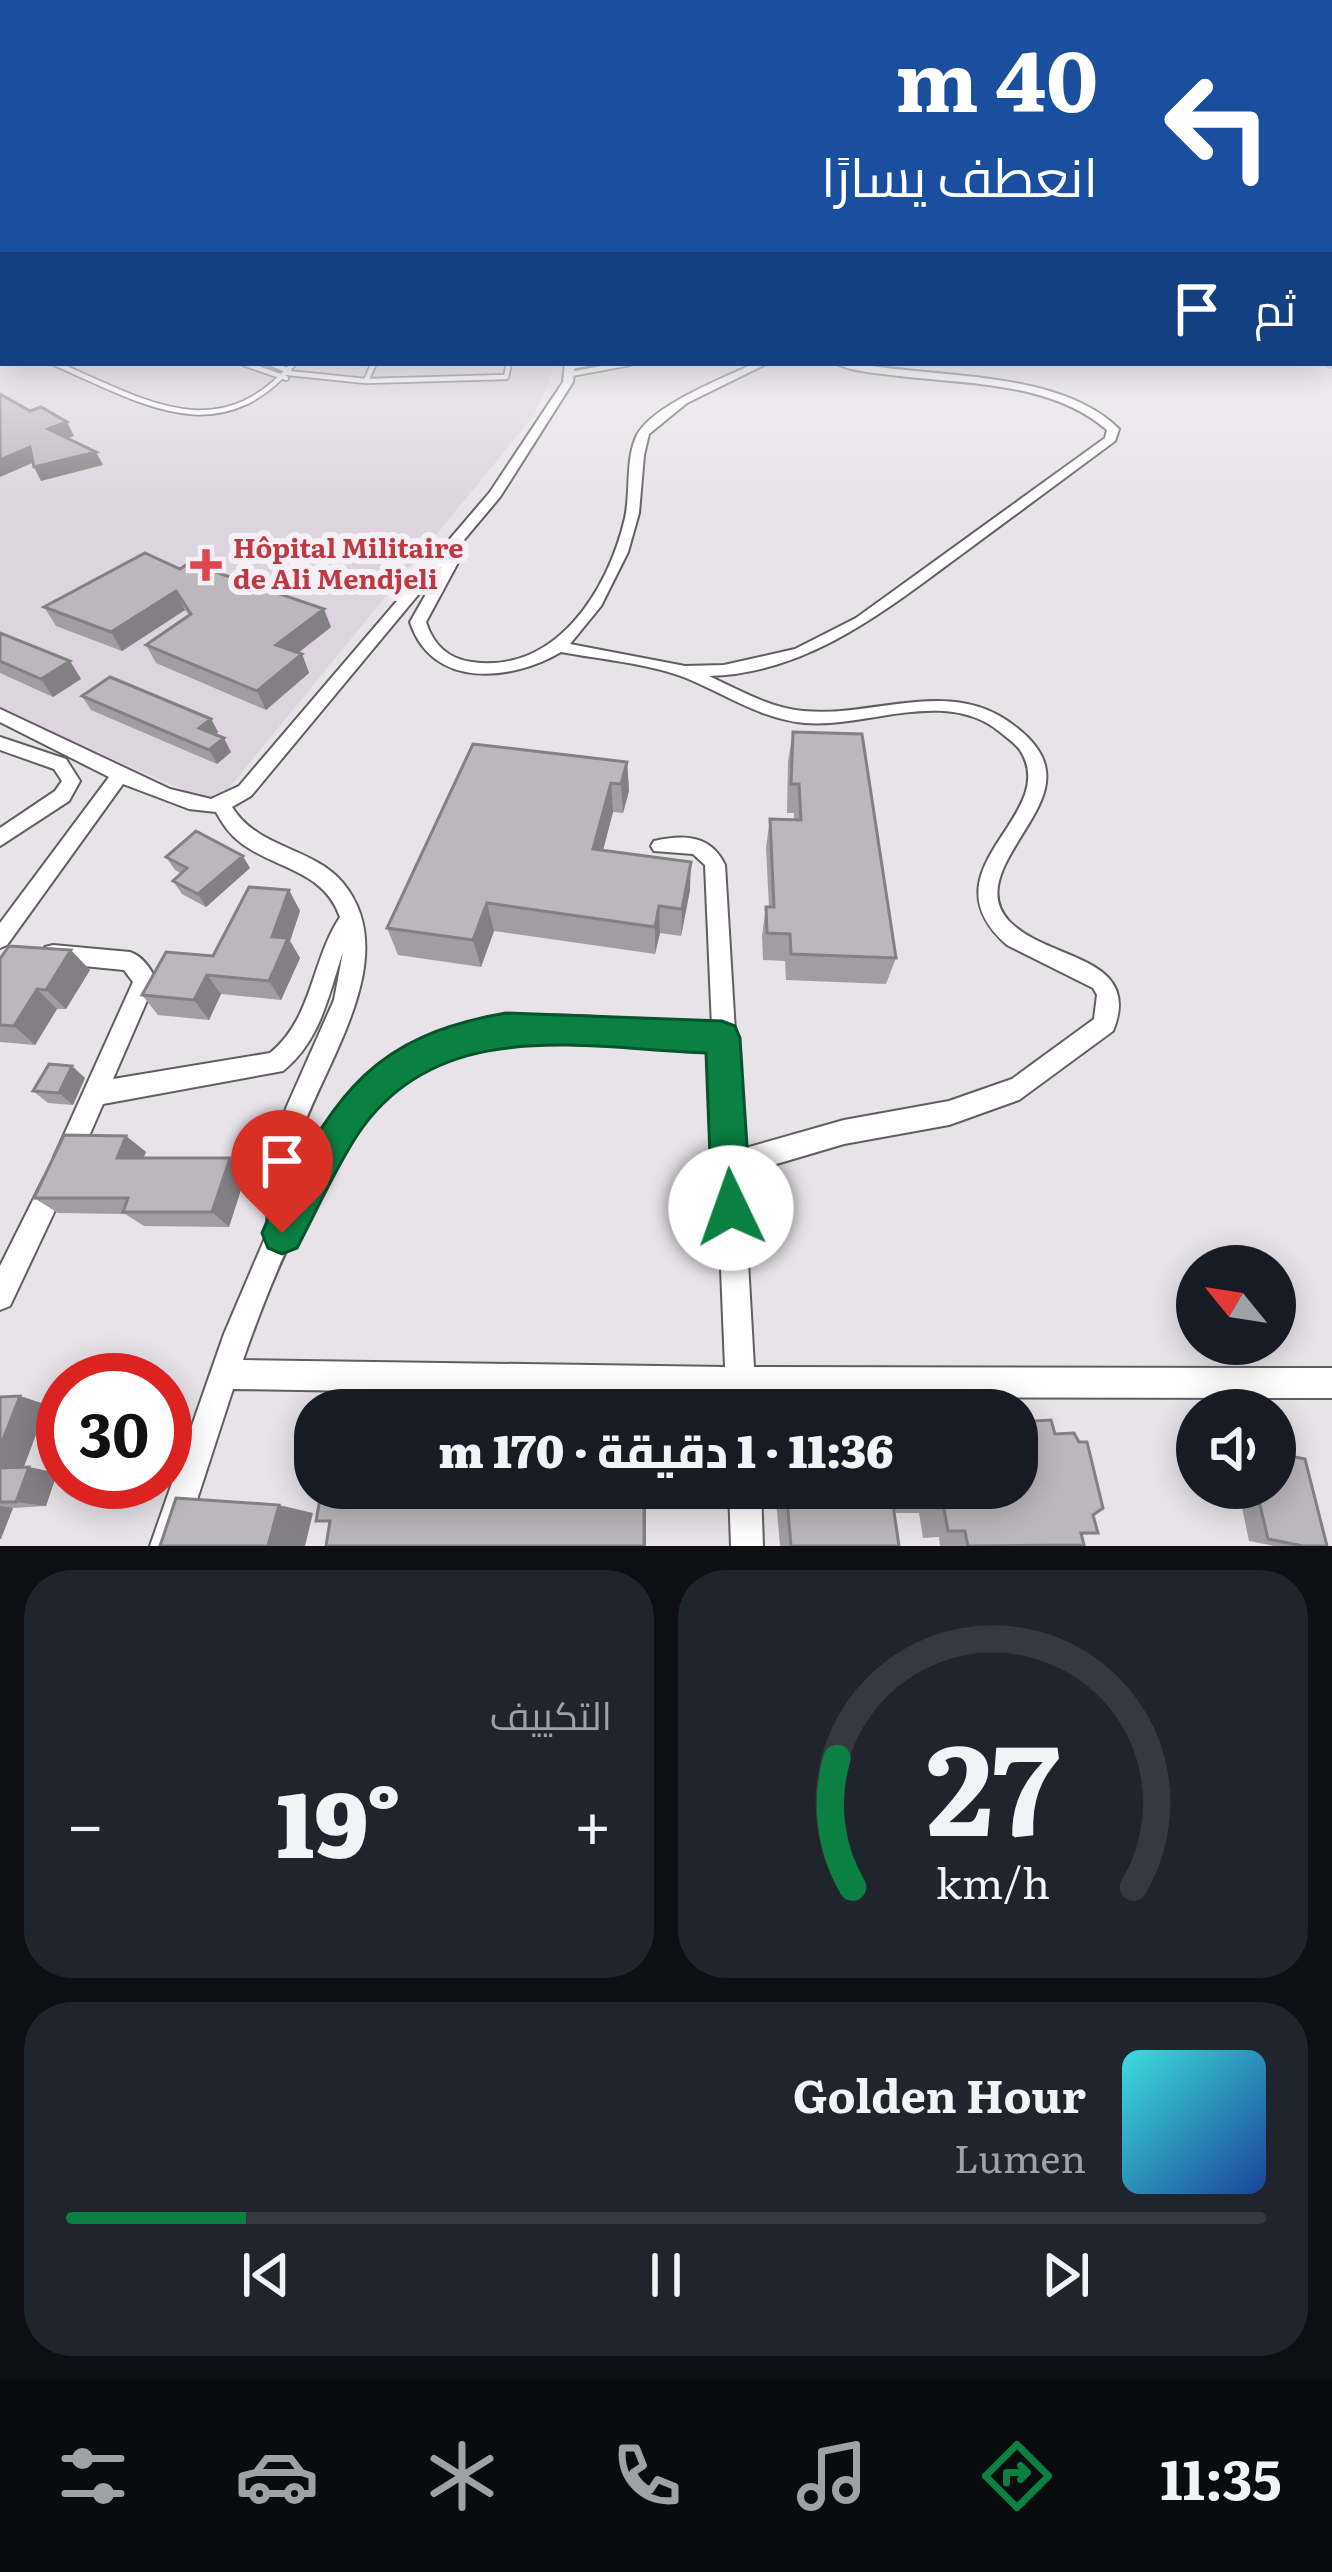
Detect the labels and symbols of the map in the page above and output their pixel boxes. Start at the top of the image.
place label: Hôpital Militaire de Ali Mendjeli [233,526,464,597]
marker: Hôpital Militaire de Ali Mendjeli [190,549,222,581]
pin [231,1110,333,1233]
position arrow [668,1145,794,1271]
north arrow [1176,1245,1296,1365]
speed limit sign: 30 [36,1353,192,1509]

